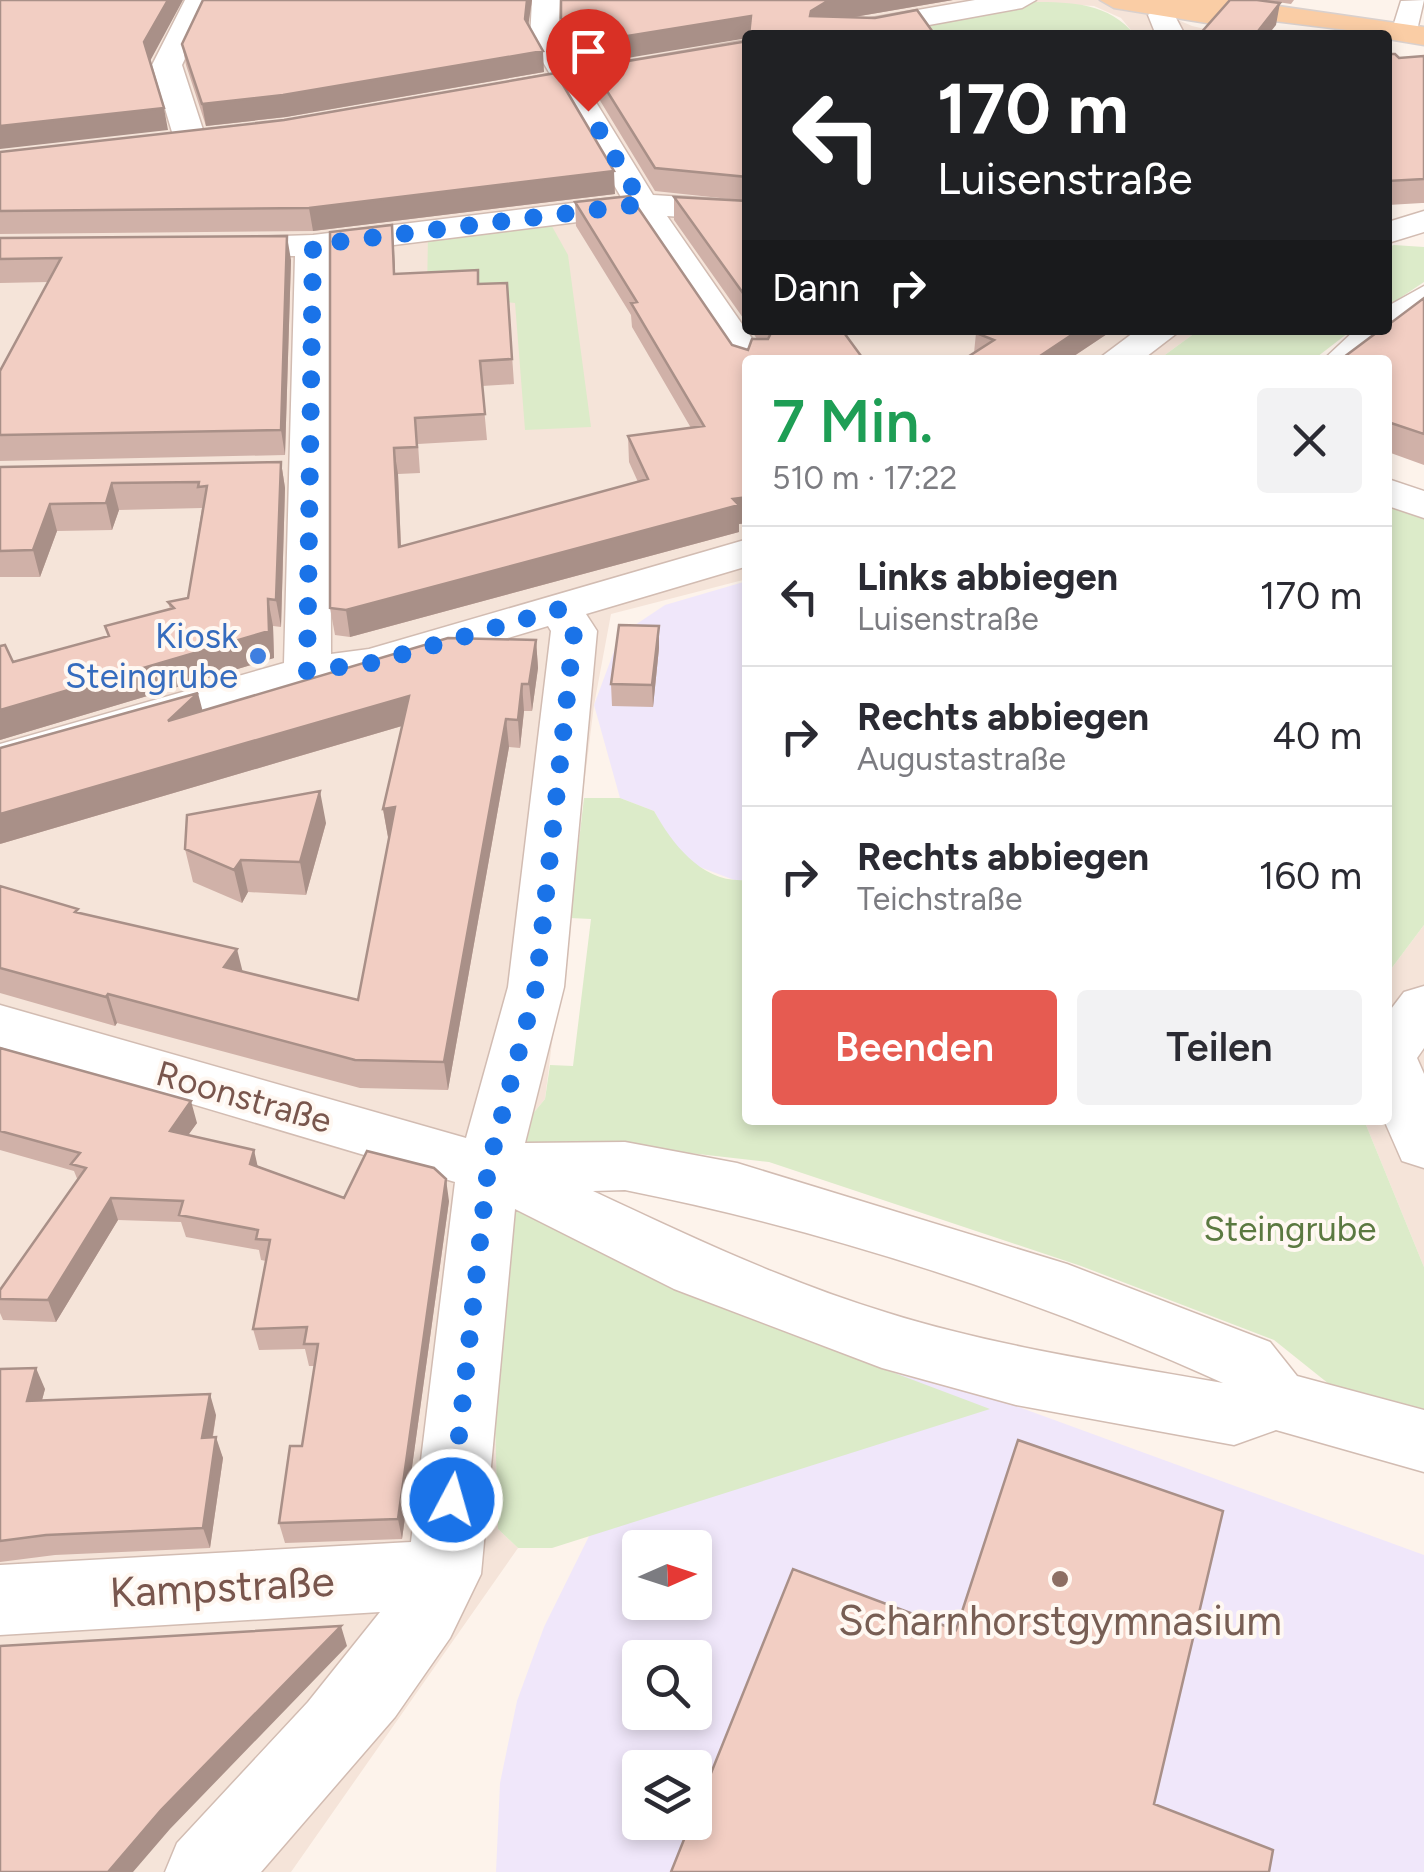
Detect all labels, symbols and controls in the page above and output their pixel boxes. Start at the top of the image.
pin [546,9,631,112]
icon: arrive [561,24,616,79]
text: 170 m [937,66,1129,151]
icon: left [772,70,902,200]
text: Luisenstraße [937,151,1193,205]
icon: right [880,260,935,315]
text: Dann [772,265,860,311]
text: 7 Min. [772,385,933,457]
button: close [1257,388,1362,493]
text: 510 m · 17:22 [772,459,957,497]
text: Links abbiegen [857,554,1118,600]
icon: left [772,569,827,624]
text: 170 m [1260,573,1362,619]
text: Luisenstraße [857,600,1039,638]
place label: Kiosk Steingrube [65,615,238,697]
marker: Kiosk Steingrube [247,645,269,667]
text: Rechts abbiegen [857,694,1149,740]
icon: right [772,709,827,764]
text: 40 m [1272,713,1362,759]
text: Augustastraße [857,740,1066,778]
text: Rechts abbiegen [857,834,1149,880]
icon: right [772,849,827,904]
text: 160 m [1259,853,1362,899]
text: Teichstraße [857,880,1022,918]
button: Beenden [772,990,1057,1105]
button: Teilen [1077,990,1362,1105]
street label: Roonstraße [152,1052,336,1142]
park label: Steingrube [1204,1208,1376,1250]
position arrow [400,1448,504,1552]
north arrow [622,1530,712,1620]
map controls [622,1530,712,1840]
street label: Kampstraße [108,1556,336,1618]
marker: Scharnhorstgymnasium [1049,1568,1071,1590]
place label: Scharnhorstgymnasium [838,1595,1282,1646]
button: search [622,1640,712,1730]
button: layers [622,1750,712,1840]

